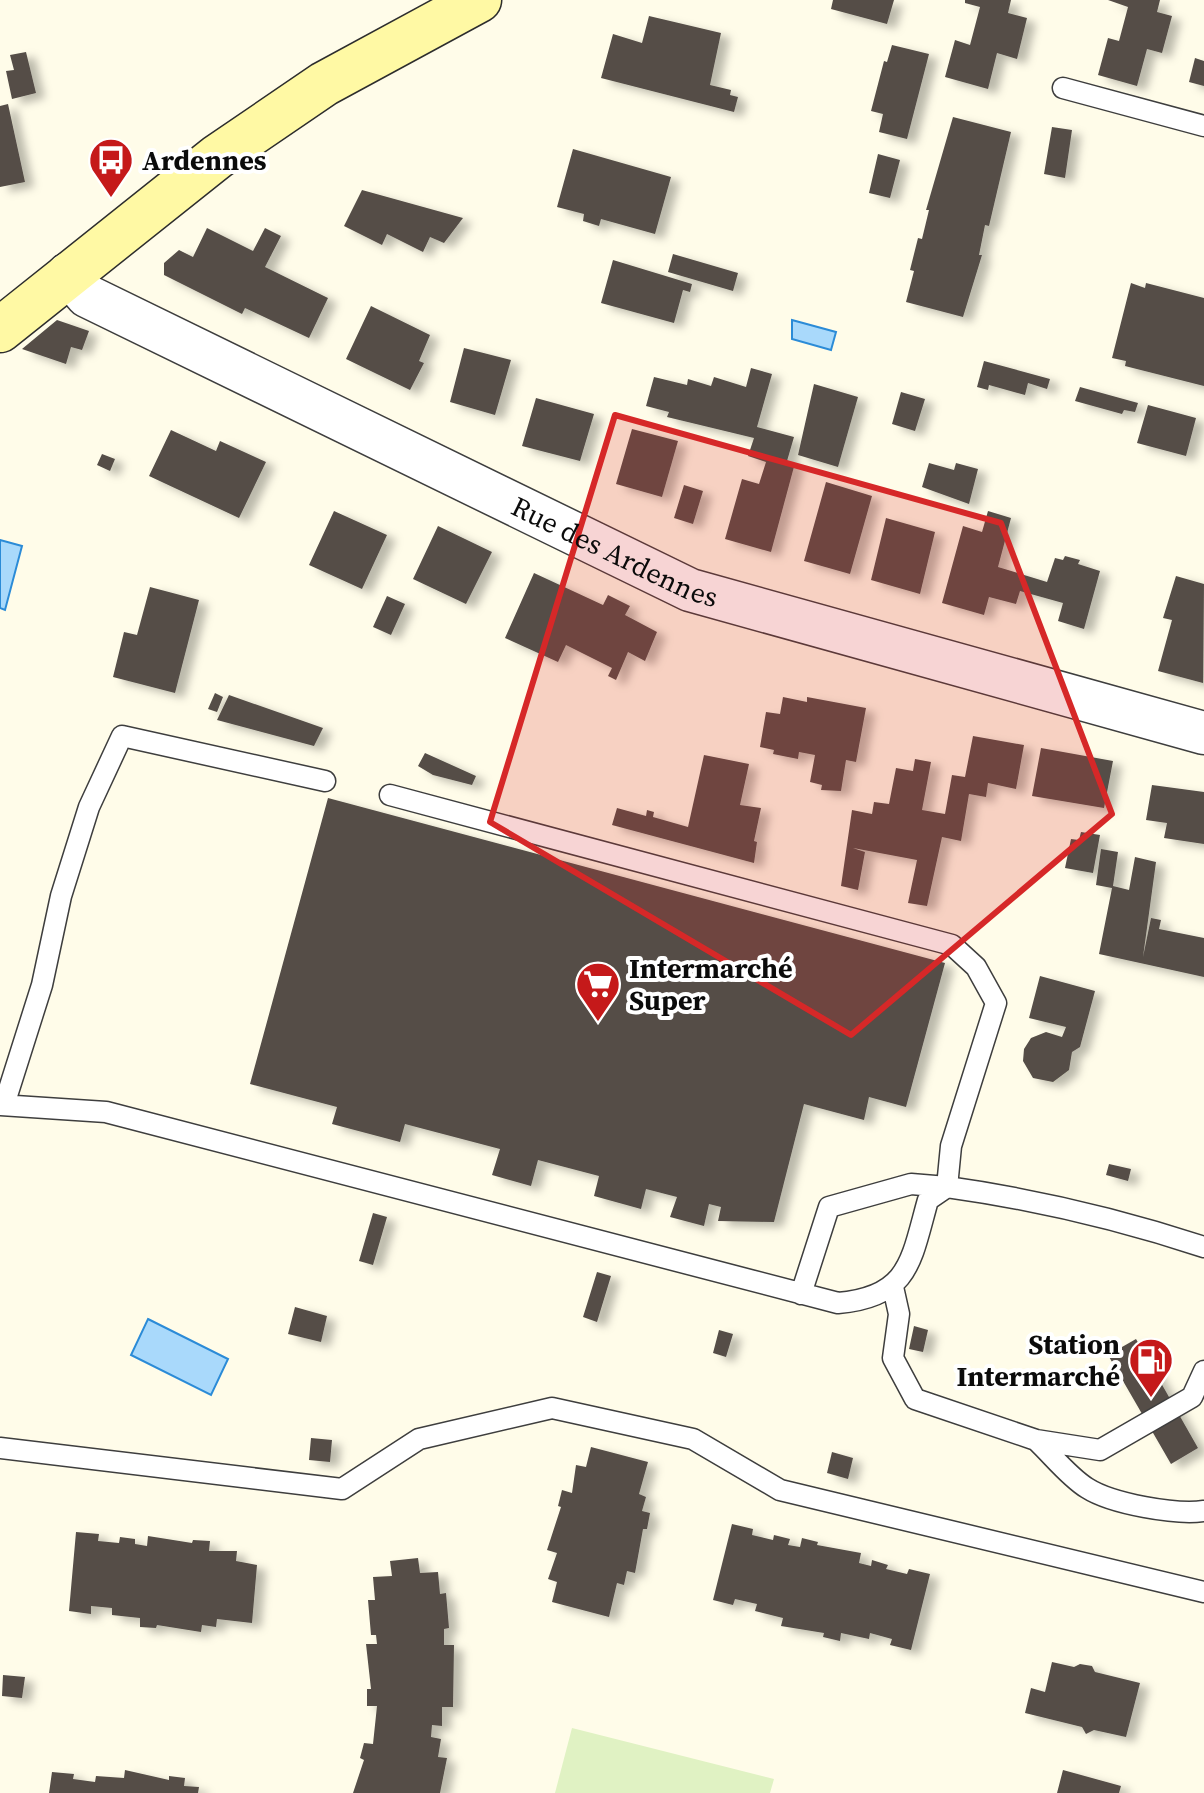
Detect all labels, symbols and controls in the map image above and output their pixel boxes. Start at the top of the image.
bus stop icon: Ardennes [87,136,135,199]
place label: Ardennes [142,141,267,179]
street label: Rue des Ardennes [505,487,722,616]
place label: Intermarché Super [629,949,793,1019]
supermarket icon: Intermarché Super [574,960,622,1023]
place label: Station Intermarché [956,1325,1120,1395]
fuel station icon: Station Intermarché [1127,1336,1175,1399]

